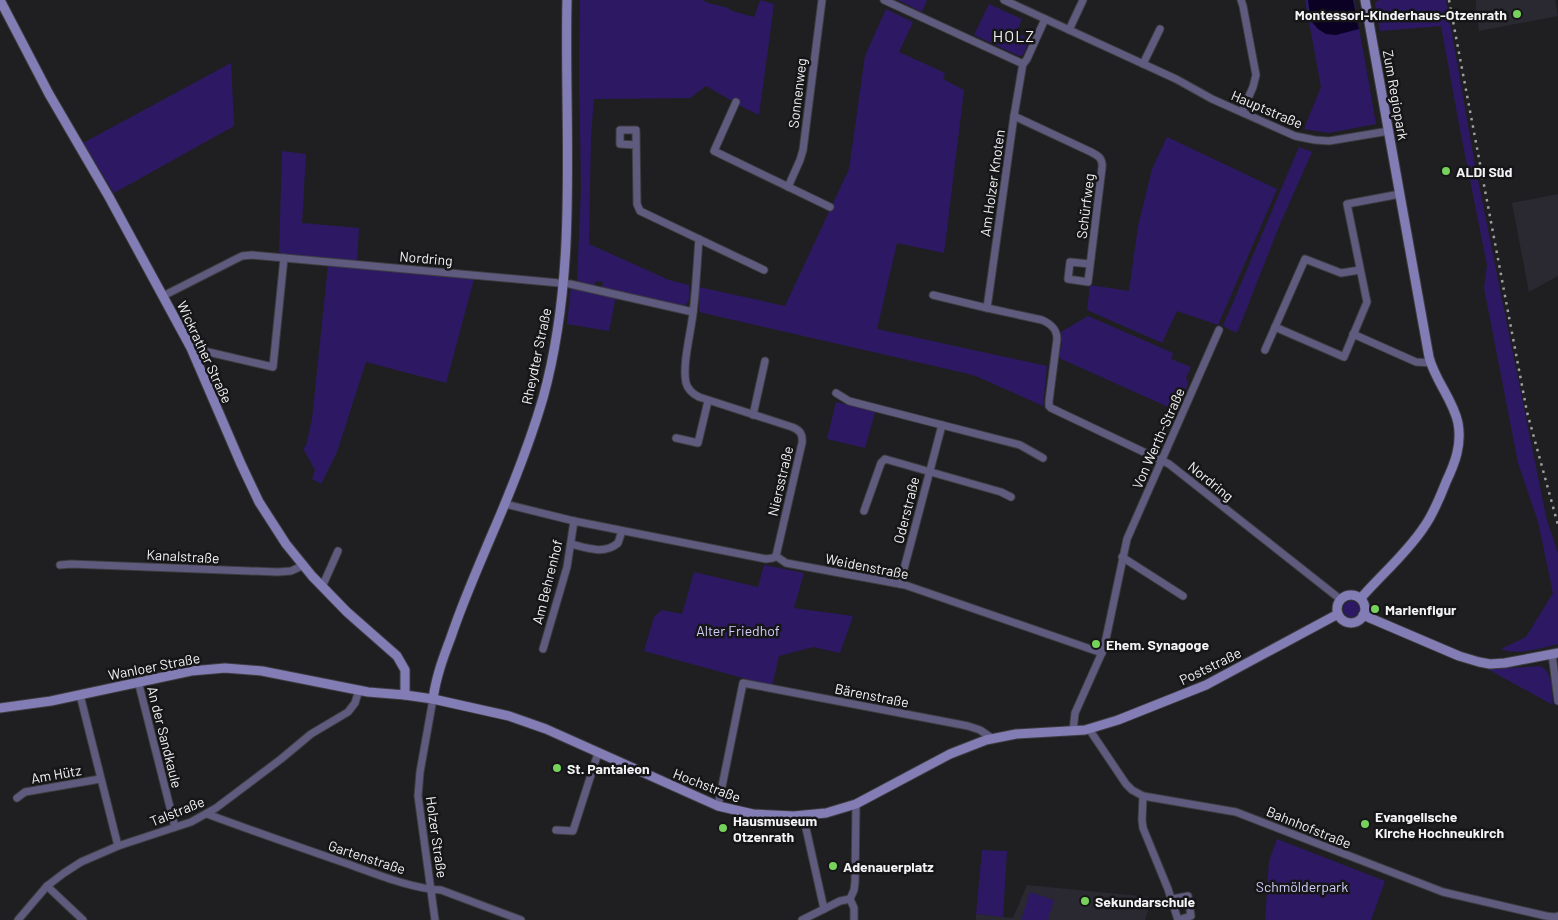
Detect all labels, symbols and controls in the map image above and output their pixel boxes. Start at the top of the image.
place label: Montessori-Kinderhaus-Otzenrath [1295,6,1507,23]
marker: Montessori-Kinderhaus-Otzenrath [1511,8,1523,20]
district label: HOLZ [993,26,1035,45]
street label: Zum Regiopark [1380,49,1412,141]
street label: Sonnenweg [784,57,810,129]
street label: Hauptstraße [1229,86,1305,132]
street label: Am Holzer Knoten [976,128,1008,238]
place label: ALDI Süd [1456,163,1513,180]
marker: ALDI Süd [1440,165,1452,177]
street label: Schürfweg [1073,172,1097,240]
street label: Nordring [399,247,453,269]
street label: Wickrather Straße [174,298,236,406]
street label: Rheydter Straße [517,306,555,406]
street label: Von Werth-Straße [1128,385,1188,491]
street label: Niersstraße [764,444,796,518]
street label: Nordring [1185,458,1237,504]
street label: Oderstraße [890,475,922,545]
street label: Am Behrenhof [528,538,566,626]
street label: Kanalstraße [146,546,220,566]
street label: Weidenstraße [824,550,910,582]
place label: Marienfigur [1385,601,1457,618]
marker: Marienfigur [1369,603,1381,615]
park label: Alter Friedhof [696,622,780,639]
place label: Ehem. Synagoge [1106,636,1209,653]
marker: Ehem. Synagoge [1090,638,1102,650]
street label: Poststraße [1176,644,1244,688]
street label: Wanloer Straße [107,649,201,683]
street label: Bärenstraße [833,679,911,711]
street label: An der Sandkaule [144,684,186,790]
place label: St. Pantaleon [567,760,650,777]
street label: Am Hütz [29,761,83,787]
marker: St. Pantaleon [551,762,563,774]
street label: Hochstraße [671,764,743,806]
street label: Talstraße [147,792,207,830]
street label: Holzer Straße [423,795,451,879]
street label: Bahnhofstraße [1264,802,1354,852]
place label: Evangelische Kirche Hochneukirch [1375,808,1504,841]
place label: Hausmuseum Otzenrath [733,812,817,845]
marker: Evangelische Kirche Hochneukirch [1359,818,1371,830]
marker: Hausmuseum Otzenrath [717,822,729,834]
street label: Gartenstraße [326,837,408,877]
place label: Adenauerplatz [843,858,934,875]
marker: Adenauerplatz [827,860,839,872]
park label: Schmölderpark [1256,878,1348,895]
place label: Sekundarschule [1095,893,1195,910]
marker: Sekundarschule [1079,895,1091,907]

